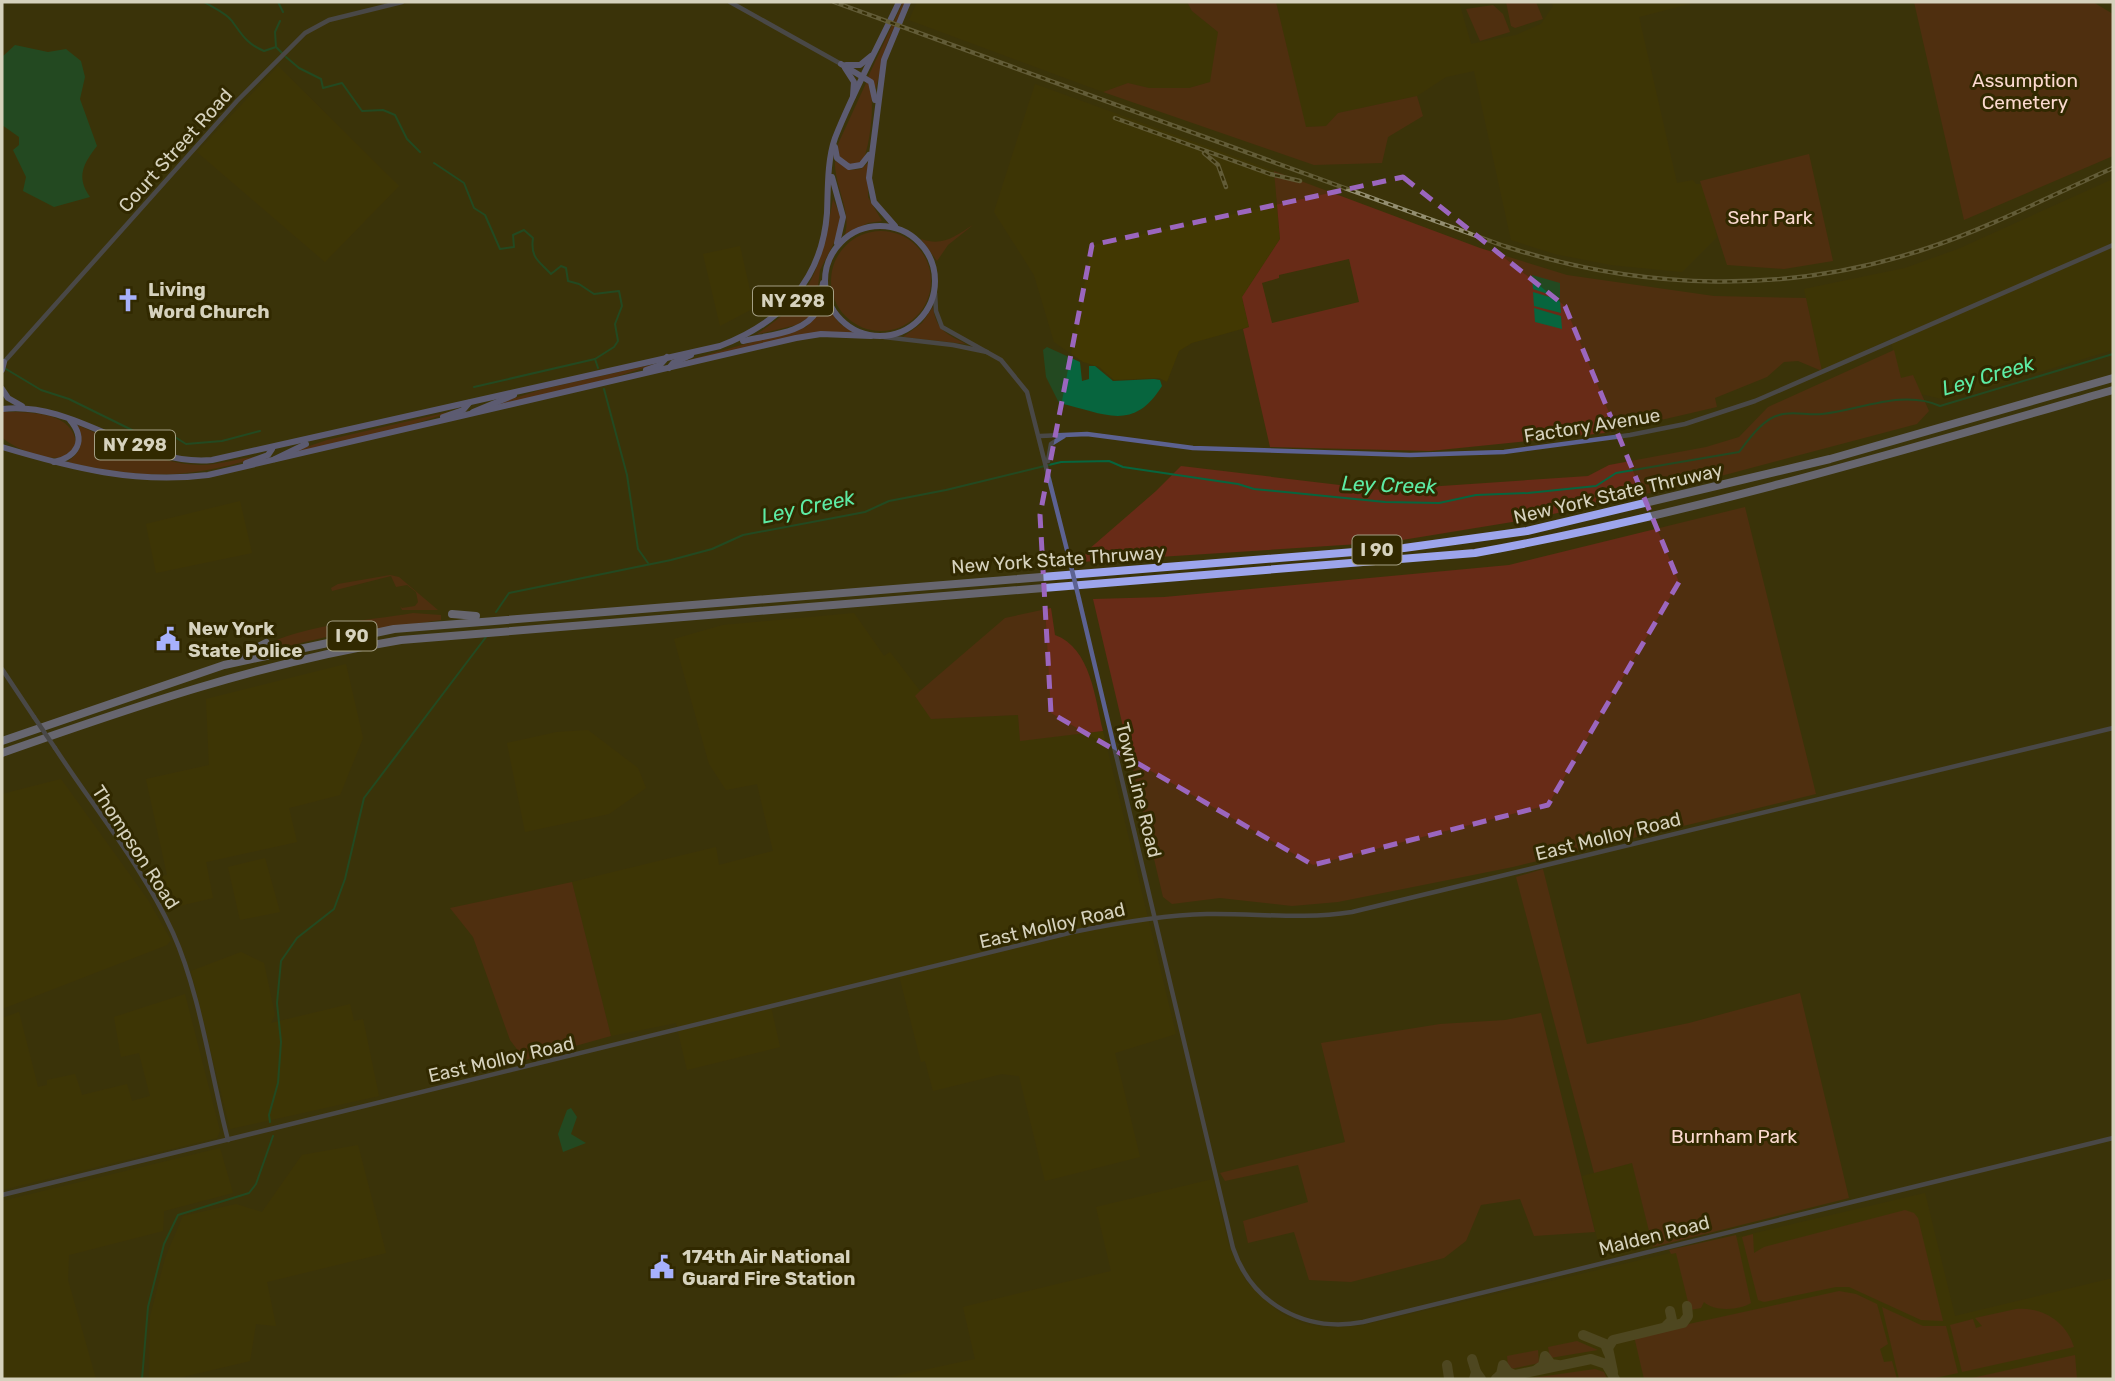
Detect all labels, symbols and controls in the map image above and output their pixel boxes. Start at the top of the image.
park label: Assumption Cemetery [1972,69,2078,114]
street label: Court Street Road [114,84,237,217]
park label: Sehr Park [1728,206,1813,229]
place label: Living Word Church [148,278,270,323]
church icon: Living Word Church [114,286,142,314]
road number: NY 298 [753,286,833,316]
water label: Ley Creek [1939,350,2038,401]
street label: Factory Avenue [1522,403,1662,448]
road number: NY 298 [95,430,175,460]
street label: New York State Thruway [1511,458,1725,529]
water label: Ley Creek [1341,470,1438,499]
water label: Ley Creek [759,484,858,529]
road number: I 90 [1352,536,1402,564]
street label: New York State Thruway [950,541,1166,578]
place label: New York State Police [188,617,303,662]
road number: I 90 [328,622,376,650]
public building icon: New York State Police [154,625,182,653]
street label: Town Line Road [1111,720,1166,860]
street label: Thompson Road [87,781,184,914]
street label: East Molloy Road [1533,807,1683,866]
street label: East Molloy Road [977,898,1127,953]
street label: East Molloy Road [426,1032,576,1087]
park label: Burnham Park [1671,1125,1797,1148]
street label: Malden Road [1596,1211,1712,1260]
place label: 174th Air National Guard Fire Station [682,1245,855,1290]
public building icon: 174th Air National Guard Fire Station [648,1253,676,1281]

